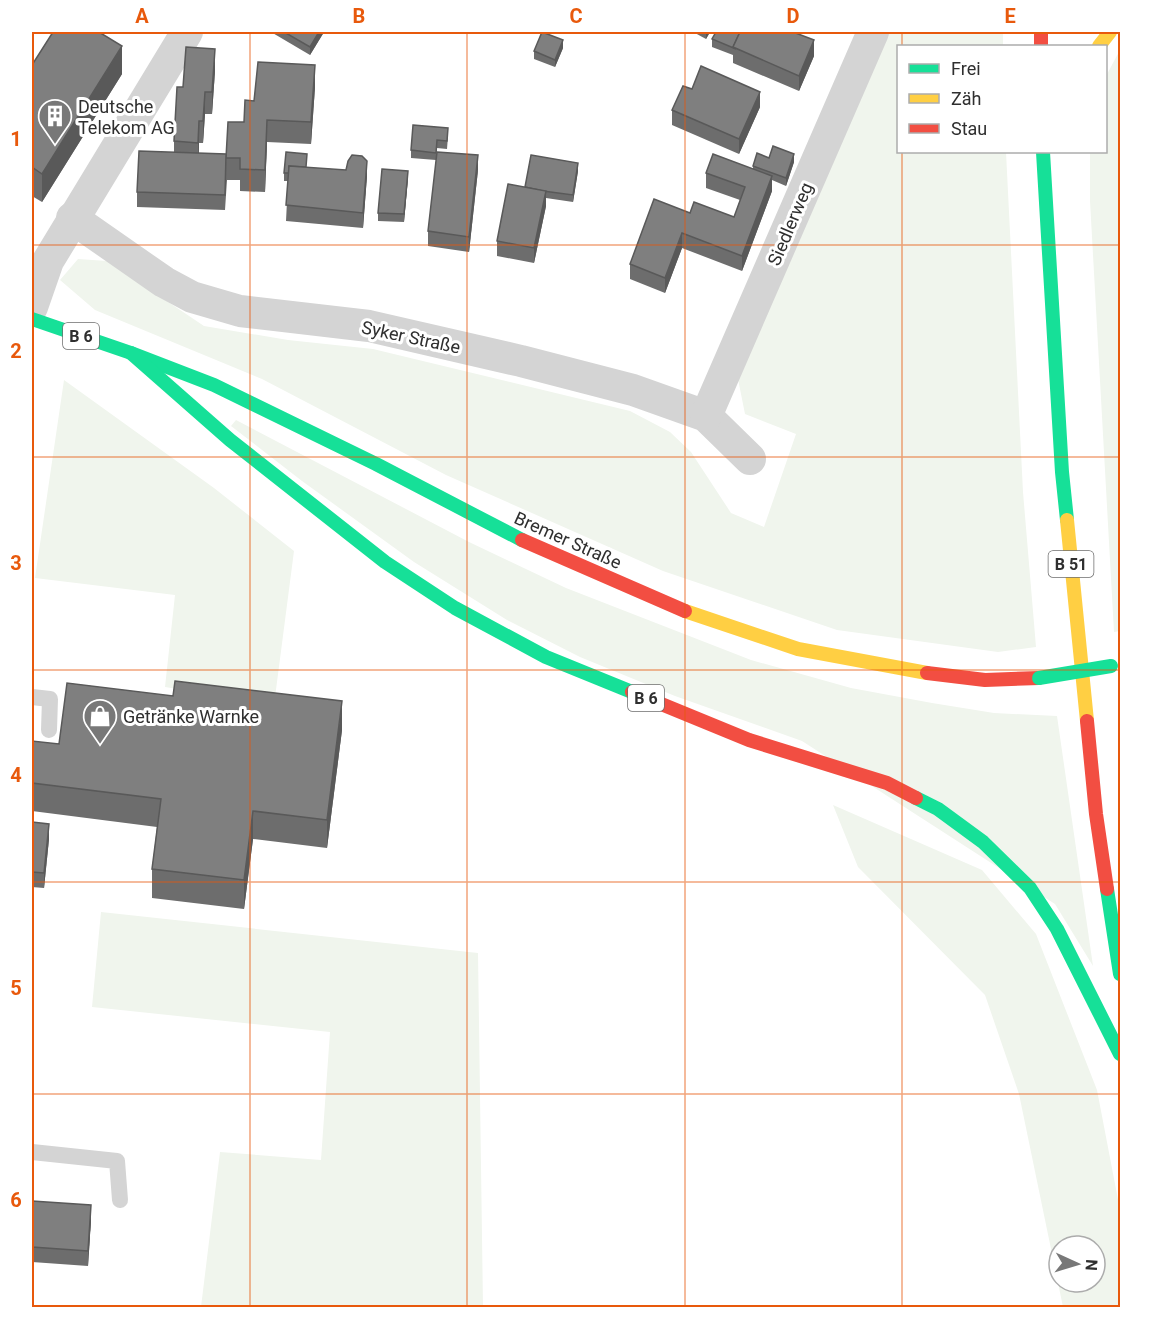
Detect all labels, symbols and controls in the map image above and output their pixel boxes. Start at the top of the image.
text: A [135,4,149,28]
text: B [353,4,365,28]
text: C [569,4,583,28]
text: D [787,4,800,28]
text: E [1004,4,1016,28]
legend [897,45,1107,153]
text: Frei [951,58,981,79]
text: Zäh [951,88,982,109]
place label: Deutsche Telekom AG [78,96,175,138]
building icon: Deutsche Telekom AG [37,98,73,145]
text: Stau [951,118,987,139]
text: 1 [10,127,22,151]
street label: Siedlerweg [763,179,817,269]
street label: Syker Straße [360,316,462,358]
road number: B 6 [63,323,99,349]
text: 2 [10,339,22,363]
street label: Bremer Straße [511,507,625,573]
text: 3 [10,551,22,575]
road number: B 51 [1048,551,1094,577]
road number: B 6 [628,685,664,711]
shop icon: Getränke Warnke [82,698,118,745]
place label: Getränke Warnke [123,706,259,727]
text: 4 [10,763,22,787]
text: 5 [10,976,22,1000]
text: 6 [10,1188,22,1212]
north arrow [1047,1234,1107,1294]
text: N [1082,1259,1101,1271]

